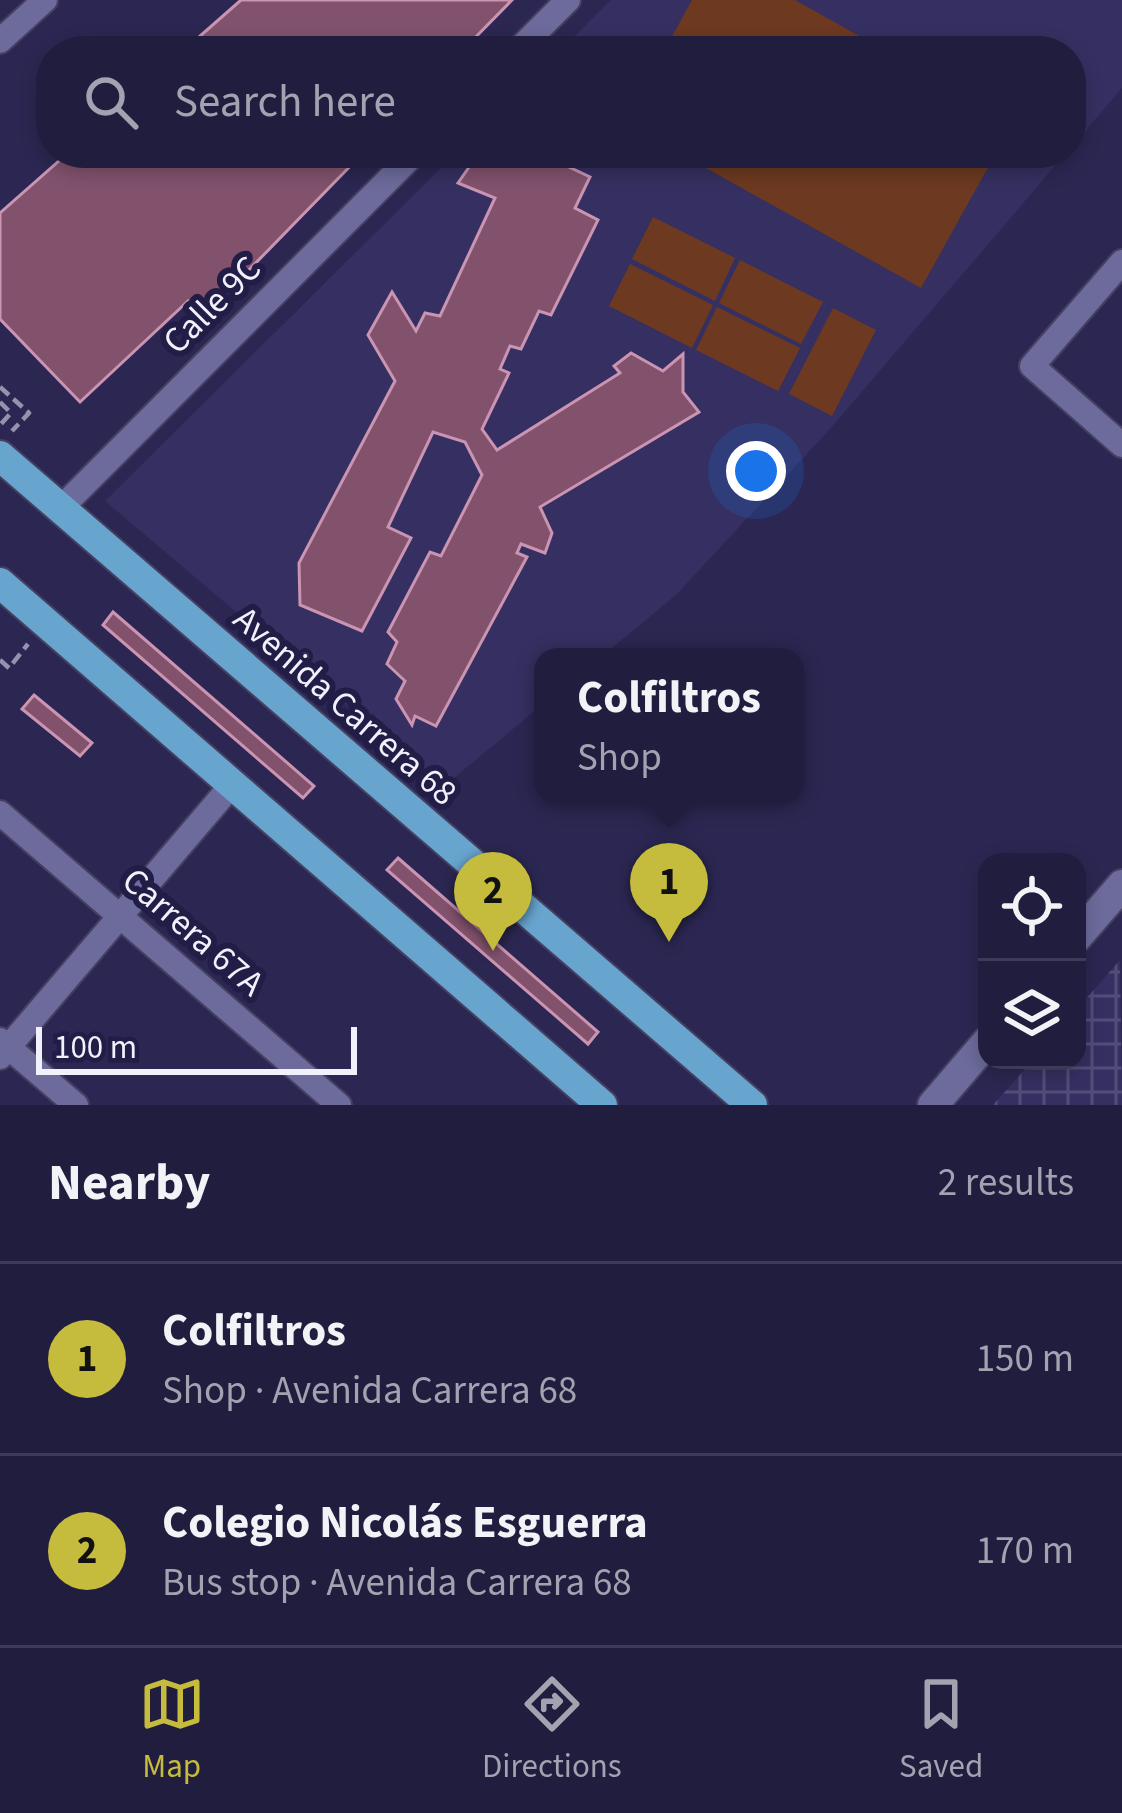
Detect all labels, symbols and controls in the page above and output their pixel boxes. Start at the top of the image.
search box [36,36,1086,168]
icon: search [78,69,144,135]
text: Search here [174,70,396,134]
street label: Calle 9C [151,244,273,366]
your location [726,441,786,501]
street label: Avenida Carrera 68 [222,594,468,818]
popup [534,648,804,804]
text: Colfiltros [577,666,761,730]
text: Shop [577,730,662,786]
pin: 1 [630,843,708,942]
pin: 2 [454,852,532,951]
map controls [978,853,1086,1069]
button: locate [978,853,1086,961]
street label: Carrera 67A [111,856,276,1008]
button: layers [978,961,1086,1069]
scale bar [36,1021,357,1074]
text: 100 m [54,1024,137,1071]
text: Nearby [48,1147,210,1219]
text: 2 results [938,1155,1074,1211]
text: Colfiltros [162,1299,346,1363]
text: 1 [77,1331,97,1387]
text: 150 m [976,1331,1074,1387]
text: Shop · Avenida Carrera 68 [162,1363,577,1419]
text: Colegio Nicolás Esguerra [162,1491,648,1555]
text: 2 [77,1523,97,1579]
text: 170 m [976,1523,1074,1579]
text: Bus stop · Avenida Carrera 68 [162,1555,632,1611]
tab: Map [139,1671,205,1790]
tab: Directions [482,1671,622,1790]
tab: Saved [899,1671,983,1790]

